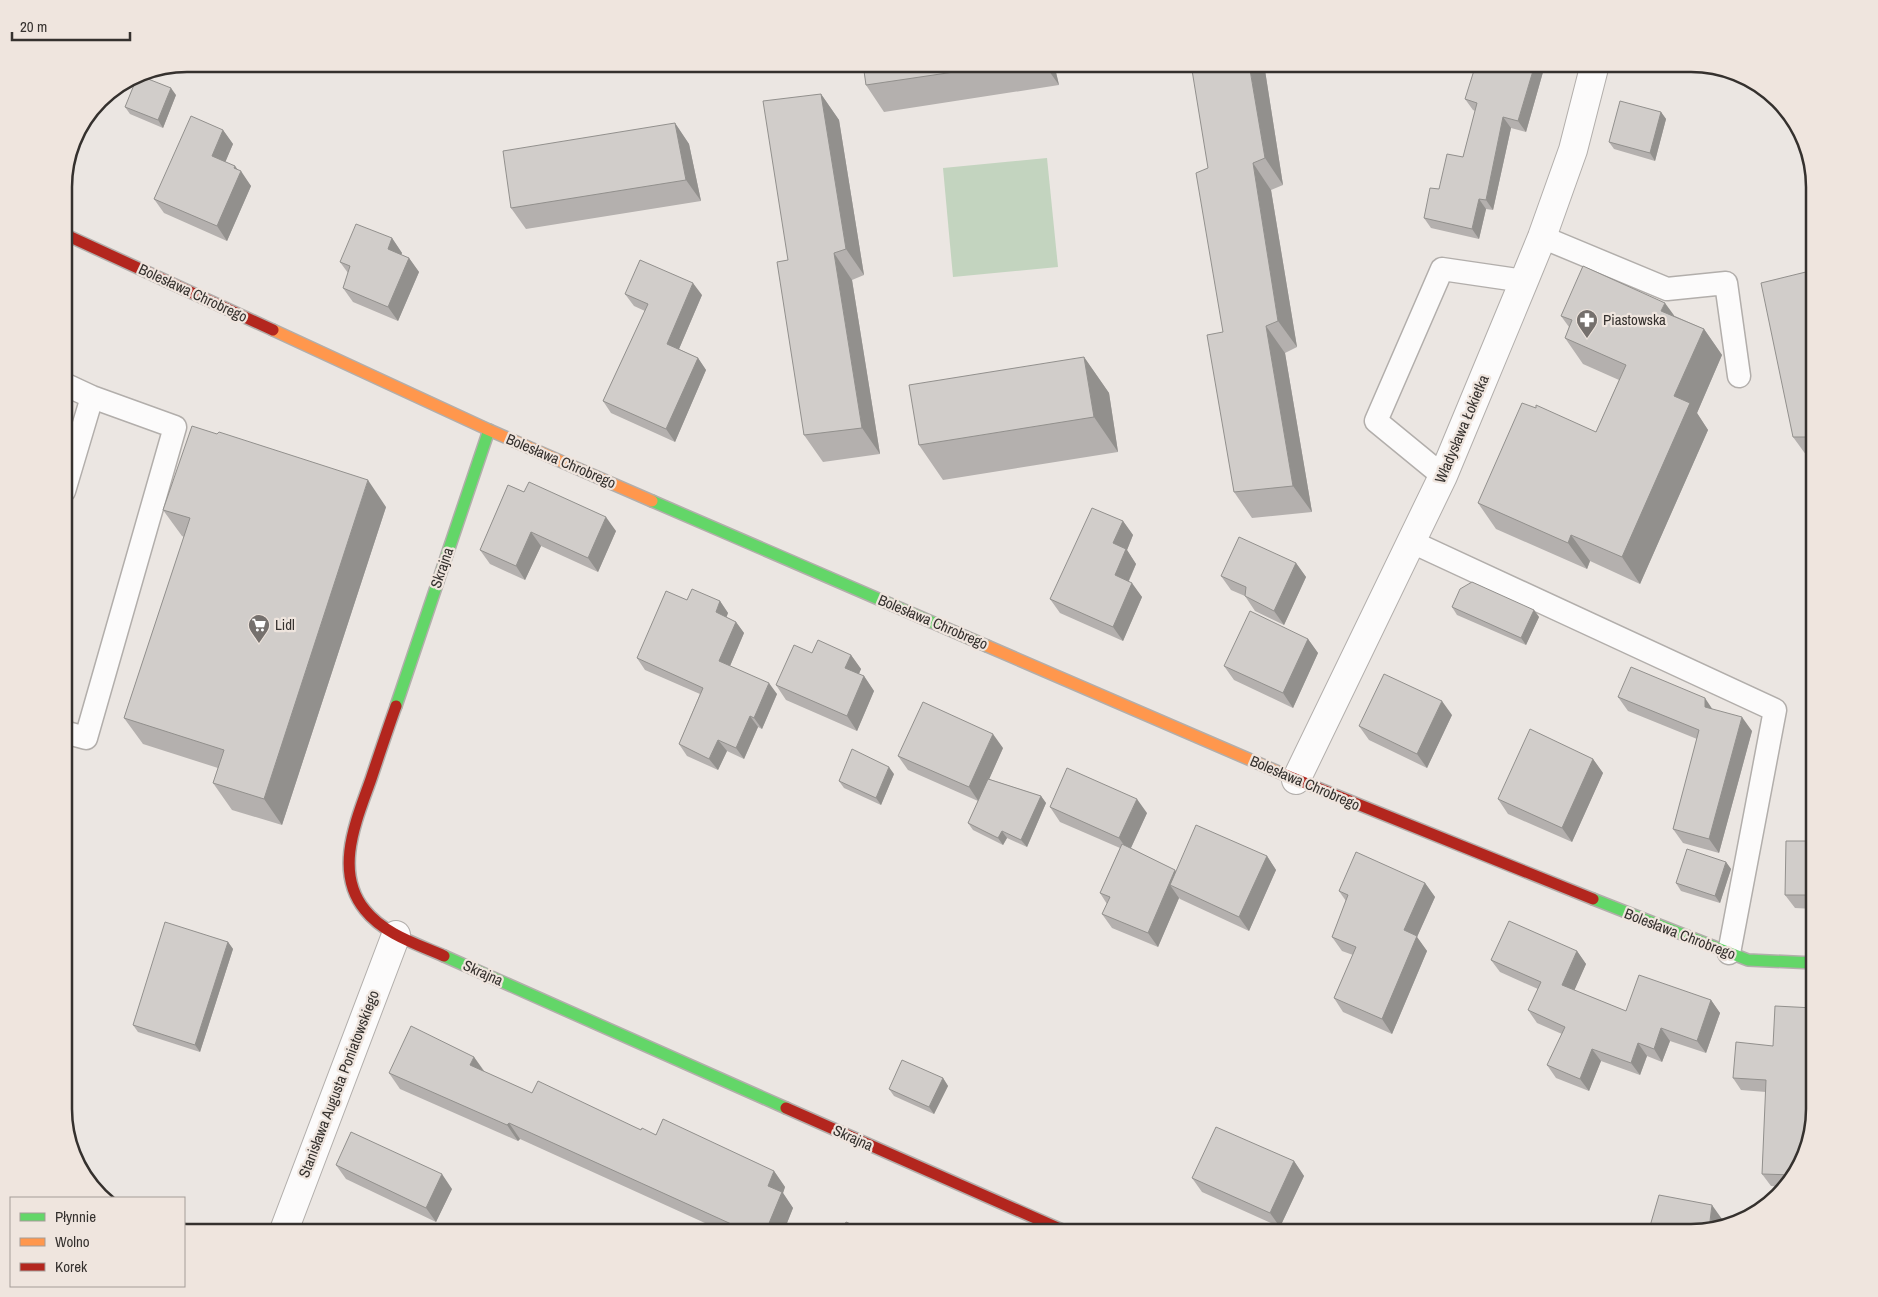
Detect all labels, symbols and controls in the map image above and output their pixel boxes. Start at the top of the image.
scale bar [12,10,130,42]
text: 20 m [20,16,47,37]
street label: Bolesława Chrobrego [135,258,251,327]
pharmacy icon: Piastowska [1575,308,1599,339]
place label: Piastowska [1603,309,1666,330]
street label: Władysława Łokietka [1429,371,1494,486]
street label: Bolesława Chrobrego [503,428,620,493]
street label: Skrajna [425,545,458,591]
street label: Bolesława Chrobrego [875,589,992,654]
supermarket icon: Lidl [247,613,271,644]
place label: Lidl [275,614,295,635]
street label: Bolesława Chrobrego [1247,750,1364,815]
street label: Bolesława Chrobrego [1622,903,1739,964]
street label: Skrajna [460,954,507,991]
street label: Stanisława Augusta Poniatowskiego [293,987,384,1180]
street label: Skrajna [830,1119,877,1156]
legend [10,1197,185,1287]
text: Płynnie [55,1206,96,1227]
text: Wolno [55,1231,90,1252]
text: Korek [55,1256,88,1277]

